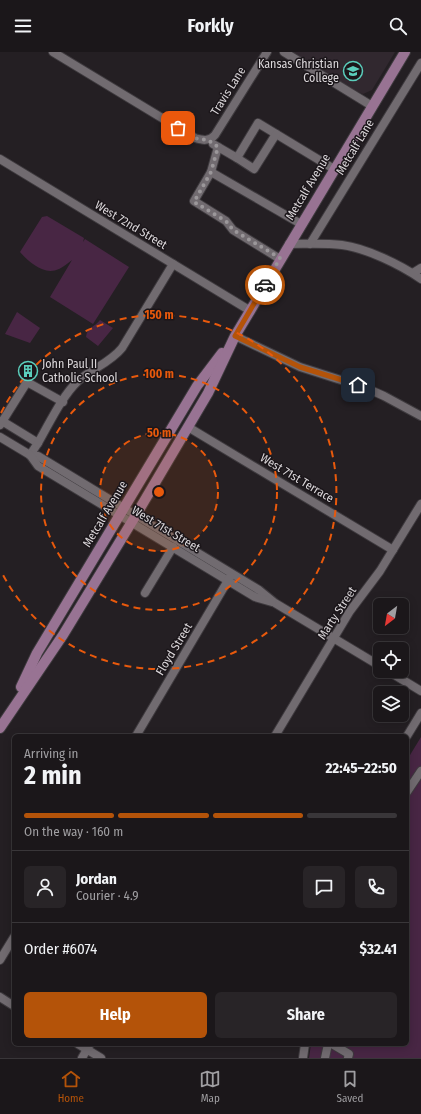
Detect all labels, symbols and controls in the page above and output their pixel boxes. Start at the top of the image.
icon: menu [12,15,34,37]
text: Forkly [188,15,233,37]
icon: search [387,15,409,37]
place label: Kansas Christian College [258,57,339,85]
school or university icon: Kansas Christian College [342,60,364,82]
street label: Travis Lane [208,64,248,118]
pin [161,111,195,145]
icon: bag [167,117,189,139]
street label: Metcalf Lane [333,117,377,177]
street label: Metcalf Avenue [283,151,333,223]
street label: West 72nd Street [92,198,170,252]
courier [245,265,285,305]
icon: car [254,274,276,296]
text: 150 m [144,308,174,322]
place label: John Paul II Catholic School [42,357,118,385]
building icon: John Paul II Catholic School [17,360,39,382]
text: 100 m [144,367,174,381]
pin [341,368,375,402]
icon: home [347,374,369,396]
text: 50 m [147,426,171,440]
street label: West 71st Terrace [258,451,336,506]
street label: Metcalf Avenue [80,478,130,550]
centre of rings [152,485,166,499]
street label: West 71st Street [129,503,203,555]
street label: Marty Street [315,584,359,642]
north arrow [373,598,409,634]
map controls [373,598,409,722]
street label: Floyd Street [153,620,195,678]
button: locate [373,642,409,678]
button: layers [373,686,409,722]
text: Arriving in [24,746,78,761]
text: 22:45–22:50 [325,759,397,777]
text: 2 min [24,760,82,791]
text: On the way · 160 m [24,824,123,839]
button: person [24,866,66,908]
button: chat [303,866,345,908]
button: phone [355,866,397,908]
text: Jordan [76,870,117,888]
text: Courier · 4.9 [76,888,139,903]
text: Order #6074 [24,940,97,958]
text: $32.41 [359,940,397,958]
button: Help [24,992,207,1038]
button: Share [215,992,397,1038]
tab: Home [58,1068,84,1105]
tab: Map [199,1068,221,1105]
tab: Saved [336,1068,363,1105]

